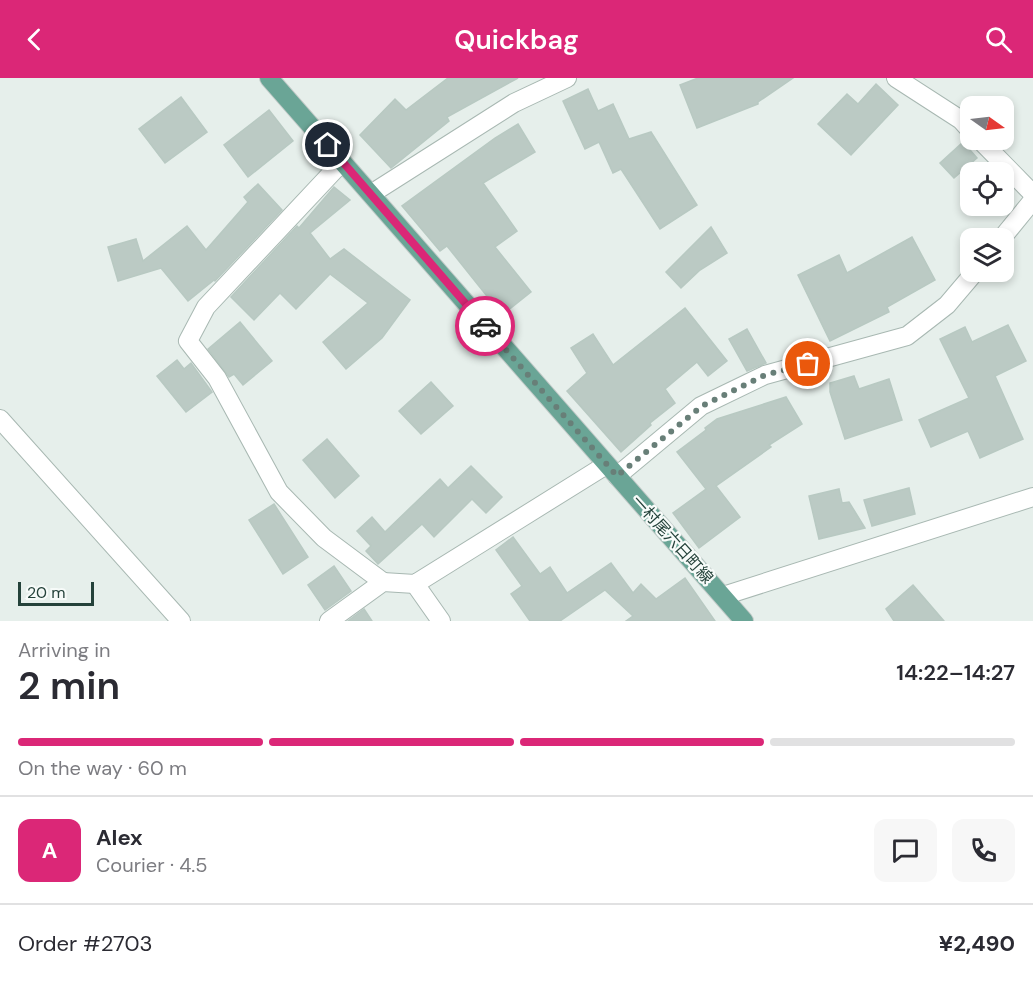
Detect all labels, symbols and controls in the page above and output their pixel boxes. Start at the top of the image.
text: Quickbag [454,22,579,57]
icon: back [18,23,51,56]
icon: search [982,23,1015,56]
north arrow [960,96,1014,150]
map controls [960,96,1014,282]
pin [302,119,353,170]
icon: home [311,128,344,161]
button: locate [960,162,1014,216]
button: layers [960,228,1014,282]
courier [455,296,515,356]
icon: car [469,310,502,343]
pin [782,338,833,389]
icon: bag [791,347,824,380]
street label: 一村尾六日町線 [627,491,718,588]
scale bar [18,579,94,606]
text: 20 m [27,582,66,603]
text: Arriving in [18,637,110,663]
text: 14:22–14:27 [896,658,1015,687]
text: 2 min [18,660,120,711]
text: On the way · 60 m [18,755,187,781]
button: chat [874,819,937,882]
button: phone [952,819,1015,882]
text: Alex [96,823,143,852]
text: A [42,836,57,865]
text: Courier · 4.5 [96,852,208,878]
text: Order #2703 [18,929,153,958]
text: ¥2,490 [939,929,1015,958]

